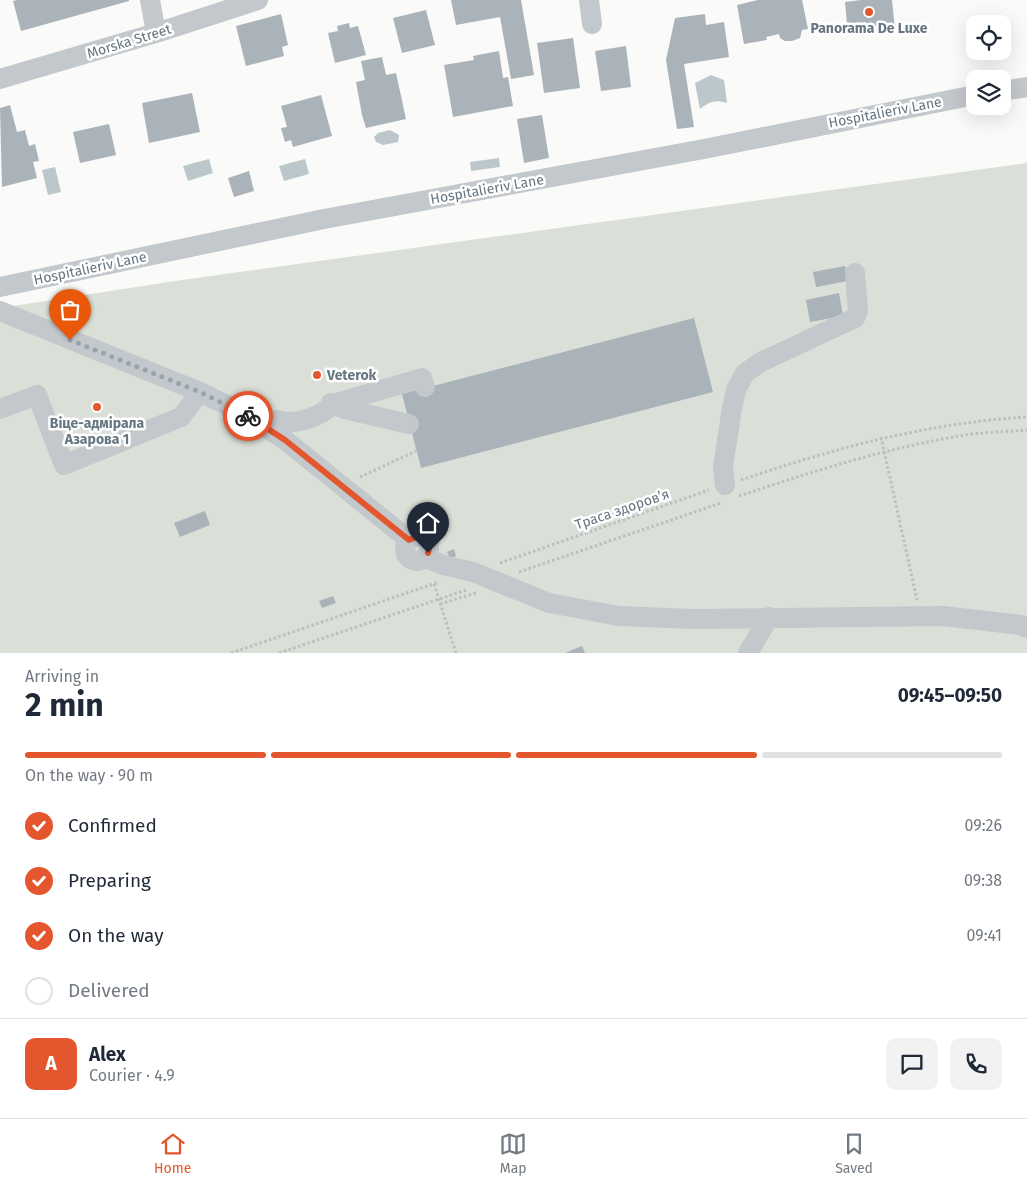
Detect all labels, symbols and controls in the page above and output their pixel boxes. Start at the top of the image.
marker: Panorama De Luxe [863,6,875,18]
map controls [966,15,1011,115]
button: locate [966,15,1011,60]
street label: Morska Street [85,20,174,62]
place label: Panorama De Luxe [810,20,928,37]
button: layers [966,70,1011,115]
street label: Hospitalieriv Lane [827,93,943,132]
street label: Hospitalieriv Lane [429,171,545,208]
street label: Hospitalieriv Lane [32,248,148,289]
pin [49,289,91,340]
icon: bag [56,296,84,324]
place label: Veterok [326,367,377,384]
marker: Veterok [311,369,323,381]
courier [223,391,273,441]
marker: Віце-адмірала Азарова 1 [91,401,103,413]
icon: bike [234,402,262,430]
place label: Віце-адмірала Азарова 1 [50,415,145,448]
street label: Траса здоров’я [573,485,672,534]
pin [407,502,449,553]
icon: home [414,509,442,537]
text: Arriving in [25,667,99,686]
text: 09:45–09:50 [898,684,1002,707]
text: 2 min [25,686,104,724]
text: On the way · 90 m [25,766,153,785]
icon: check [25,812,53,840]
text: Confirmed [68,814,157,837]
text: 09:26 [965,816,1002,835]
icon: check [25,867,53,895]
text: Preparing [68,869,151,892]
text: 09:38 [964,871,1002,890]
icon: check [25,922,53,950]
text: On the way [68,924,164,947]
text: 09:41 [967,926,1002,945]
text: Delivered [68,979,150,1002]
button: chat [886,1038,938,1090]
button: phone [950,1038,1002,1090]
text: Alex [89,1043,126,1066]
text: A [45,1052,57,1075]
text: Courier · 4.9 [89,1066,175,1085]
tab: Home [154,1130,191,1177]
tab: Map [499,1130,527,1177]
tab: Saved [835,1130,873,1177]

